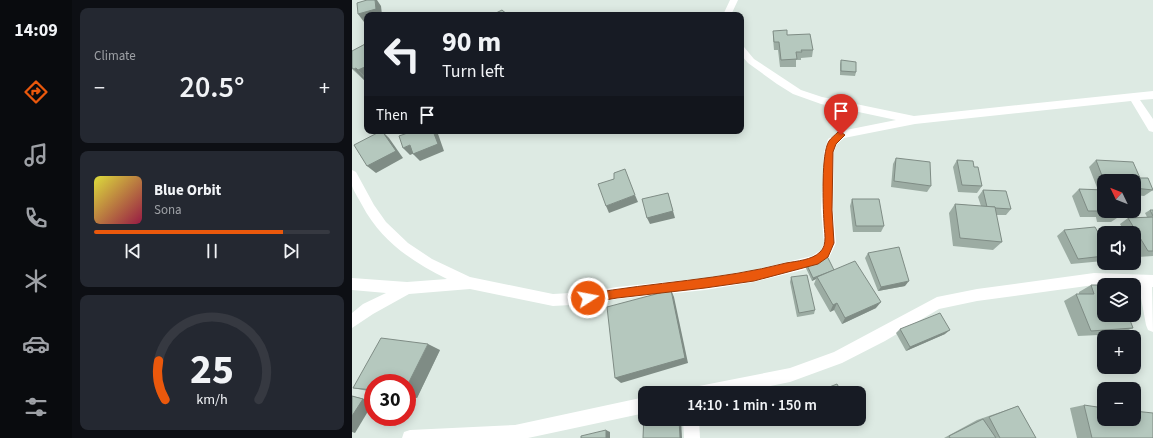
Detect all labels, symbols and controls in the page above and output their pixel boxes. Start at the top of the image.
text: 14:09 [14,18,58,43]
text: 90 m [442,22,501,62]
icon: left [376,28,428,80]
text: Climate [94,47,136,65]
text: Turn left [442,59,504,84]
text: 20.5° [180,66,244,109]
text: − [94,72,105,104]
text: + [319,72,330,104]
icon: directions [22,78,50,106]
pin [824,94,858,135]
icon: arrive [830,100,852,122]
icon: arrive [416,104,438,126]
text: Then [376,105,408,126]
icon: music [22,141,50,169]
north arrow [1097,174,1141,218]
map controls [1097,174,1141,426]
text: Blue Orbit [154,180,221,201]
text: Sona [154,201,182,219]
icon: phone [22,204,50,232]
button: sound [1097,226,1141,270]
icon: previous [122,240,144,262]
icon: pause [201,240,223,262]
icon: next [280,240,302,262]
icon: climate [22,267,50,295]
position arrow [567,277,609,319]
button: layers [1097,278,1141,322]
icon: car [22,330,50,358]
button: + [1097,330,1141,374]
text: 25 [190,340,234,400]
speed limit sign: 30 [364,374,416,426]
button: − [1097,382,1141,426]
text: km/h [196,389,228,410]
icon: filters [22,393,50,421]
text: 14:10 · 1 min · 150 m [687,395,817,416]

